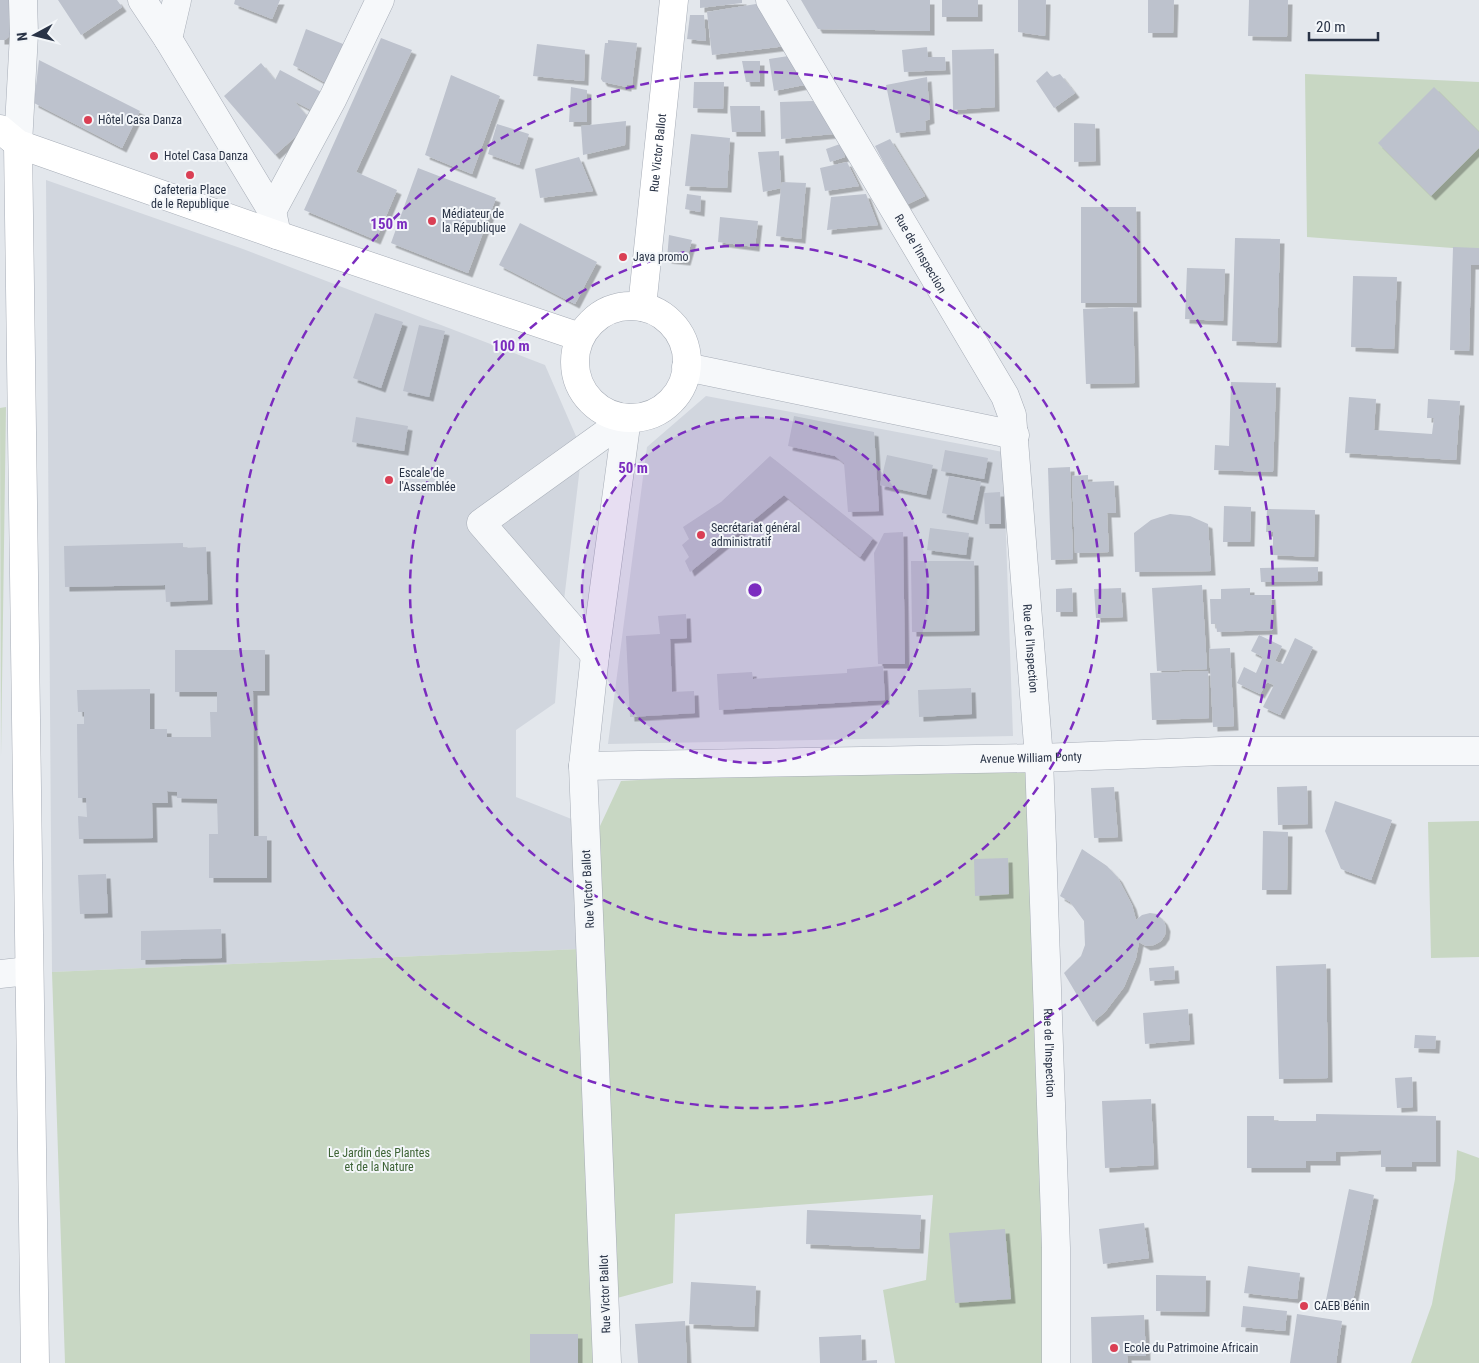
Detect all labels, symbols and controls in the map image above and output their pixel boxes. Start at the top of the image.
north arrow [10,10,60,60]
scale bar [1309,10,1378,42]
text: 20 m [1316,18,1346,36]
text: N [14,31,31,42]
street label: Rue Victor Ballot [647,112,669,193]
place label: Hôtel Casa Danza [98,113,182,127]
marker: Hôtel Casa Danza [82,114,94,126]
place label: Hotel Casa Danza [164,149,248,163]
marker: Hotel Casa Danza [148,150,160,162]
marker: Cafeteria Place de le Republique [184,169,196,181]
place label: Cafeteria Place de le Republique [151,183,229,211]
place label: Médiateur de la République [442,207,506,235]
street label: Rue de l'Inspection [892,212,949,296]
text: 150 m [370,215,408,233]
marker: Médiateur de la République [426,215,438,227]
place label: Java promo [633,250,689,264]
marker: Java promo [617,251,629,263]
text: 100 m [492,337,530,355]
text: 50 m [618,459,648,477]
place label: Escale de l'Assemblée [399,466,456,494]
marker: Escale de l'Assemblée [383,474,395,486]
place label: Secrétariat général administratif [711,521,800,549]
marker: Secrétariat général administratif [695,529,707,541]
centre of rings [746,581,764,599]
street label: Rue de l'Inspection [1020,603,1041,694]
street label: Avenue William Ponty [980,749,1082,766]
street label: Rue Victor Ballot [579,849,597,929]
street label: Rue de l'Inspection [1041,1008,1058,1098]
park label: Le Jardin des Plantes et de la Nature [328,1146,430,1174]
street label: Rue Victor Ballot [597,1254,613,1334]
place label: CAEB Bénin [1314,1299,1370,1313]
marker: CAEB Bénin [1298,1300,1310,1312]
place label: Ecole du Patrimoine Africain [1124,1341,1259,1355]
marker: Ecole du Patrimoine Africain [1108,1342,1120,1354]

